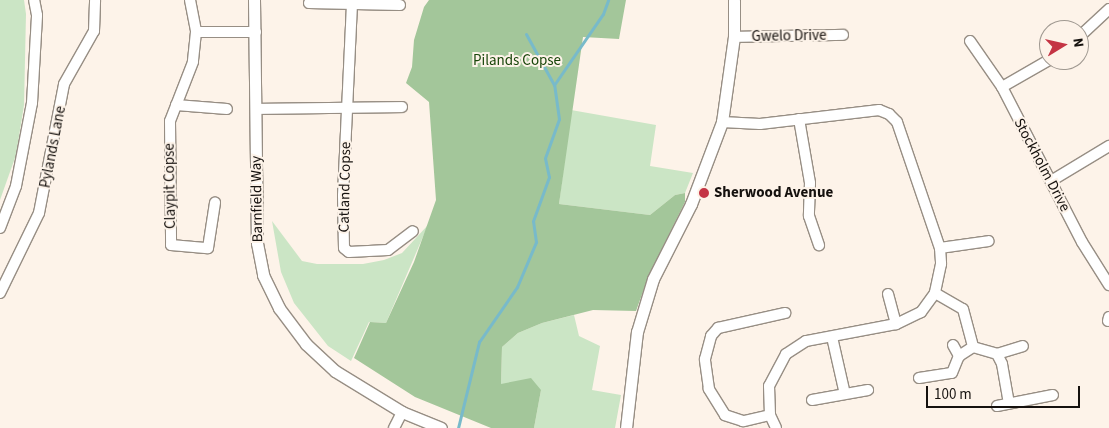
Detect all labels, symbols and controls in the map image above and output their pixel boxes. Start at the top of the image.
north arrow [1039,20,1089,70]
street label: Gwelo Drive [751,26,827,46]
text: N [1067,37,1088,49]
park label: Pilands Copse [473,52,561,70]
street label: Pylands Lane [36,104,70,190]
street label: Stockholm Drive [1010,115,1074,215]
street label: Catland Copse [335,142,355,232]
street label: Claypit Copse [160,143,180,229]
street label: Barnfield Way [247,156,267,242]
place label: Sherwood Avenue [714,184,833,202]
marker: Sherwood Avenue [698,187,710,199]
scale bar [929,376,1083,408]
text: 100 m [934,384,972,405]

